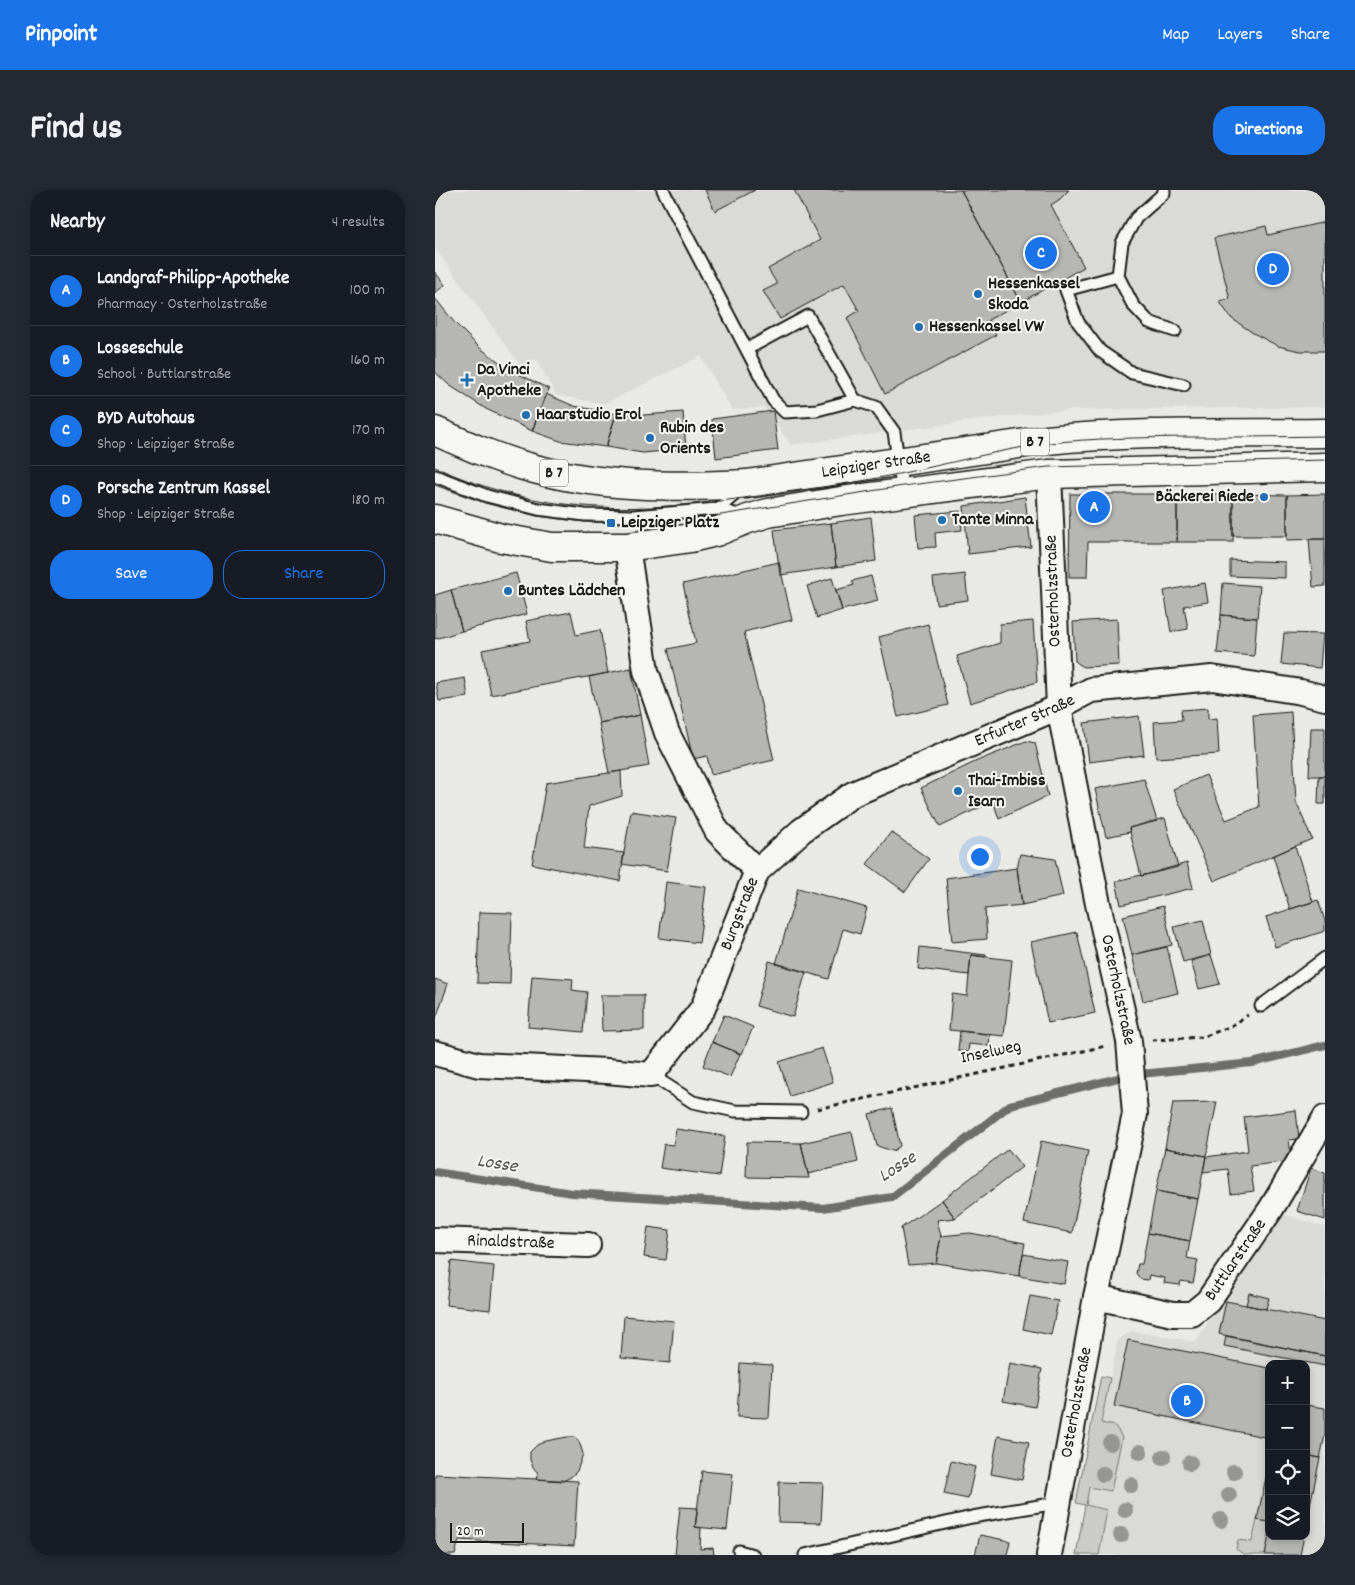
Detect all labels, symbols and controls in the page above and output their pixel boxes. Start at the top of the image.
text: Pinpoint [25,18,97,52]
text: Map [1162,23,1189,48]
text: Layers [1217,23,1263,48]
text: Share [1291,23,1330,48]
text: Find us [30,105,122,155]
button: Directions [1213,106,1325,155]
text: Nearby [50,208,105,238]
text: 4 results [332,211,385,234]
pin: C [1025,234,1057,272]
pin: D [1257,250,1289,288]
text: Landgraf-Philipp-Apotheke [97,266,289,293]
place label: Hessenkassel Skoda [988,272,1080,318]
text: A [62,279,70,302]
text: 100 m [349,279,385,302]
marker: Hessenkassel Skoda [972,288,984,300]
text: Pharmacy · Osterholzstraße [97,293,267,316]
place label: Hessenkassel VW [929,315,1044,340]
marker: Hessenkassel VW [913,321,925,333]
text: Losseschule [97,336,183,363]
text: B [62,349,70,372]
text: 160 m [350,349,385,372]
place label: Da Vinci Apotheke [477,358,541,404]
text: School · Buttlarstraße [97,363,231,386]
marker: Da Vinci Apotheke [461,374,473,386]
place label: Haarstudio Erol [536,403,642,428]
text: BYD Autohaus [97,406,195,433]
marker: Haarstudio Erol [520,409,532,421]
place label: Rubin des Orients [660,416,724,462]
text: C [62,419,70,442]
text: 170 m [352,419,385,442]
road number: B 7 [1021,428,1049,456]
marker: Rubin des Orients [644,432,656,444]
text: Shop · Leipziger Straße [97,433,234,456]
street label: Leipziger Straße [820,445,932,485]
road number: B 7 [540,460,568,486]
text: Porsche Zentrum Kassel [97,476,270,503]
place label: Bäckerei Riede [1156,485,1254,510]
pin: A [1078,488,1110,526]
text: D [62,489,70,512]
text: 180 m [352,489,385,512]
marker: Bäckerei Riede [1258,491,1270,503]
text: Shop · Leipziger Straße [97,503,234,526]
place label: Tante Minna [952,508,1034,533]
place label: Leipziger Platz [621,511,719,536]
marker: Tante Minna [936,514,948,526]
marker: Leipziger Platz [605,517,617,529]
street label: Osterholzstraße [1040,534,1068,648]
button: Save [50,550,213,599]
button: Share [223,550,385,599]
place label: Buntes Lädchen [518,579,625,604]
marker: Buntes Lädchen [502,585,514,597]
street label: Erfurter Straße [971,688,1080,754]
place label: Thai-Imbiss Isarn [968,769,1046,815]
marker: Thai-Imbiss Isarn [952,785,964,797]
your location [967,844,993,870]
street label: Burgstraße [714,873,766,954]
street label: Osterholzstraße [1093,932,1141,1048]
street label: Inselweg [959,1034,1024,1072]
water label: Losse [874,1145,924,1190]
water label: Losse [475,1148,521,1182]
street label: Buttlarstraße [1199,1214,1273,1306]
street label: Rinaldstraße [467,1229,555,1256]
street label: Osterholzstraße [1054,1345,1099,1460]
map controls [1265,1360,1310,1540]
button: + [1265,1360,1310,1405]
pin: B [1171,1382,1203,1420]
button: − [1265,1405,1310,1450]
button: locate [1265,1450,1310,1495]
button: layers [1265,1495,1310,1540]
scale bar [450,1520,524,1543]
text: 20 m [457,1522,484,1542]

